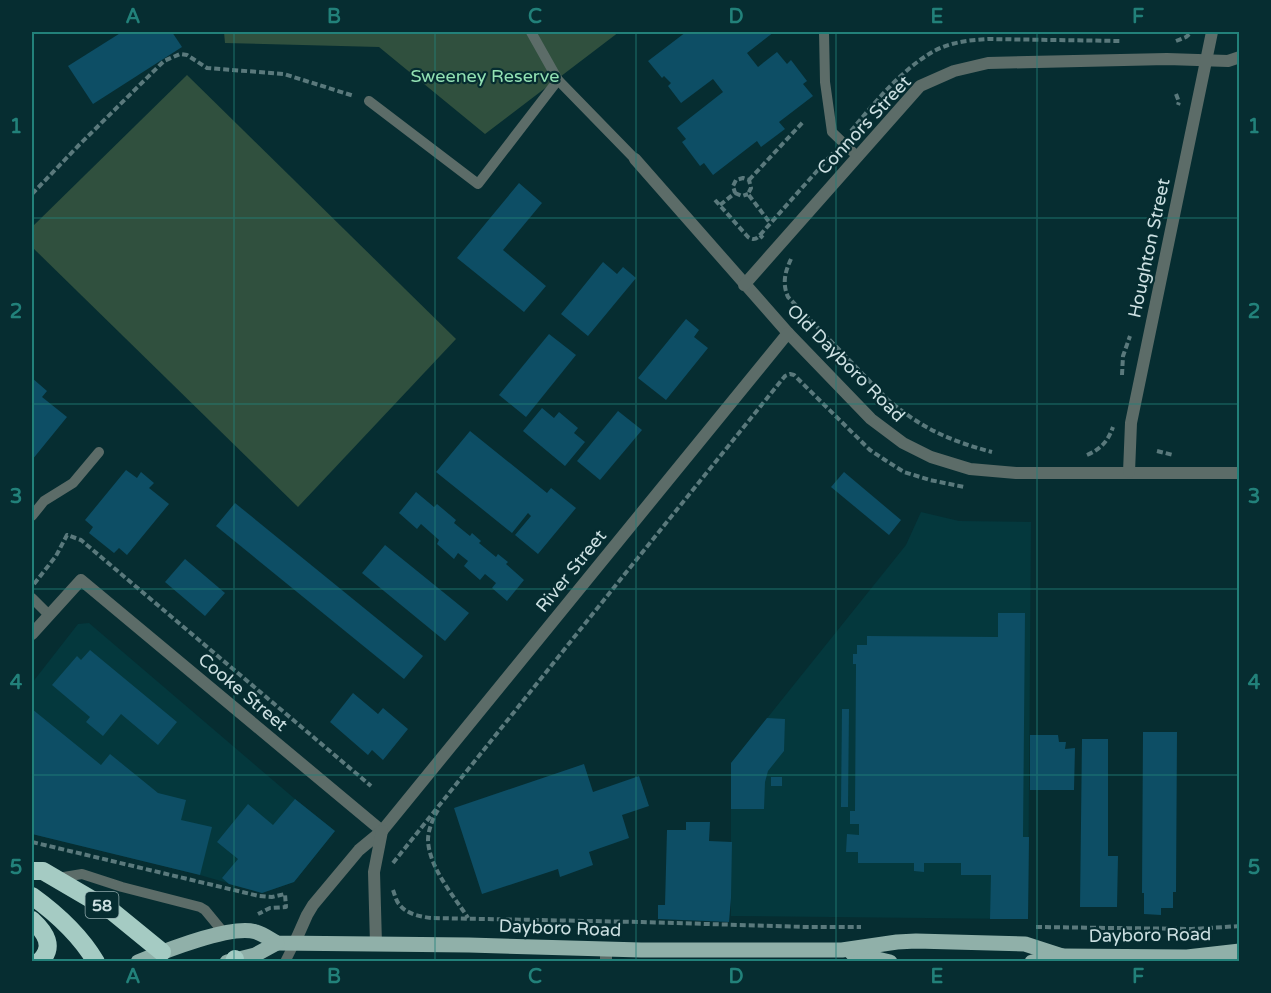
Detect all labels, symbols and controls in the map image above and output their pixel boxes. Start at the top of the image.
text: A [126,5,141,29]
text: B [327,5,341,29]
text: C [528,5,542,29]
text: D [728,5,744,29]
text: E [931,5,944,29]
text: F [1132,5,1144,29]
park label: Sweeney Reserve [411,65,559,87]
street label: Connors Street [812,71,916,179]
text: 1 [10,115,22,139]
text: 1 [1248,115,1260,139]
street label: Houghton Street [1123,176,1175,320]
street label: Old Dayboro Road [782,299,910,427]
text: 2 [10,300,22,324]
text: 2 [1248,300,1260,324]
text: 3 [10,485,22,509]
text: 3 [1248,485,1260,509]
street label: River Street [531,525,611,617]
street label: Cooke Street [194,648,292,736]
text: 4 [10,671,23,695]
text: 4 [1248,671,1261,695]
text: 5 [10,856,22,880]
text: 5 [1248,856,1260,880]
road number: 58 [86,892,118,918]
street label: Dayboro Road [498,915,622,941]
street label: Dayboro Road [1088,923,1212,947]
text: A [126,965,141,989]
text: B [327,965,341,989]
text: C [528,965,542,989]
text: D [728,965,744,989]
text: E [931,965,944,989]
text: F [1132,965,1144,989]

